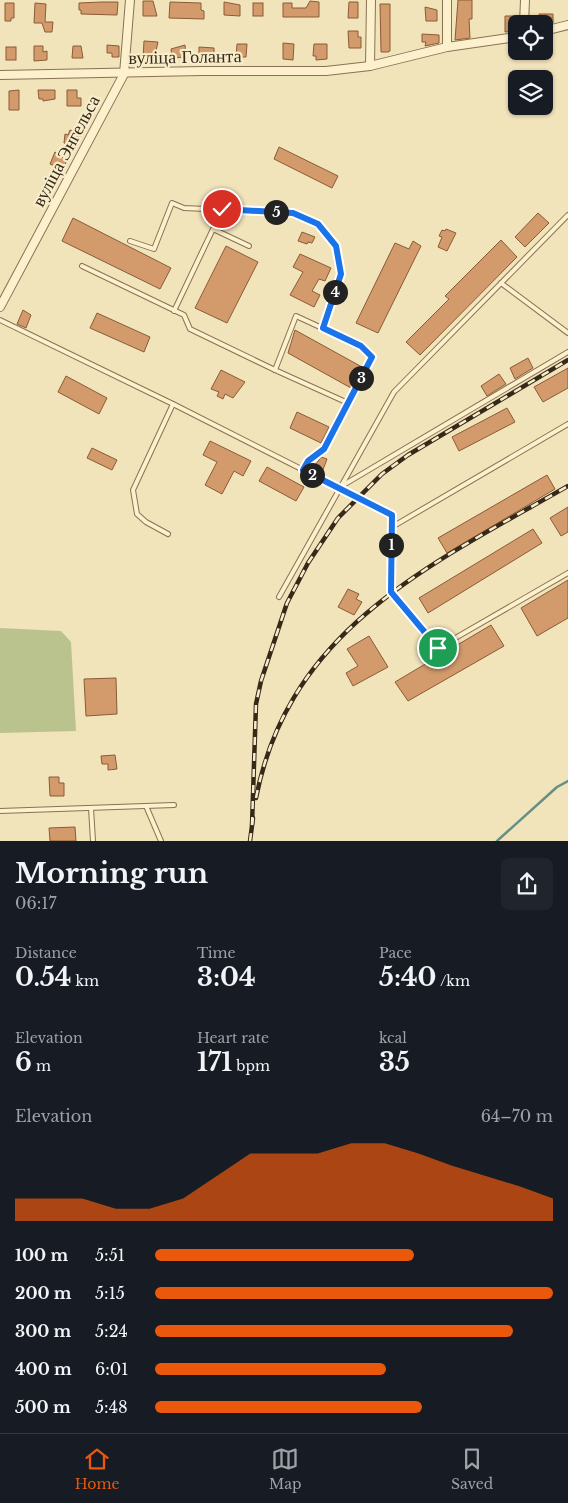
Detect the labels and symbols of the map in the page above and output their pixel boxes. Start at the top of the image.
street label: вуліца Голанта [128,45,242,69]
street label: вуліца Энгельса [27,92,105,210]
pin [201,188,243,230]
pin: 5 [264,200,288,224]
pin: 4 [322,280,348,304]
pin: 3 [348,366,374,390]
pin: 2 [300,462,324,488]
pin: 1 [378,532,404,558]
pin [417,627,459,669]

